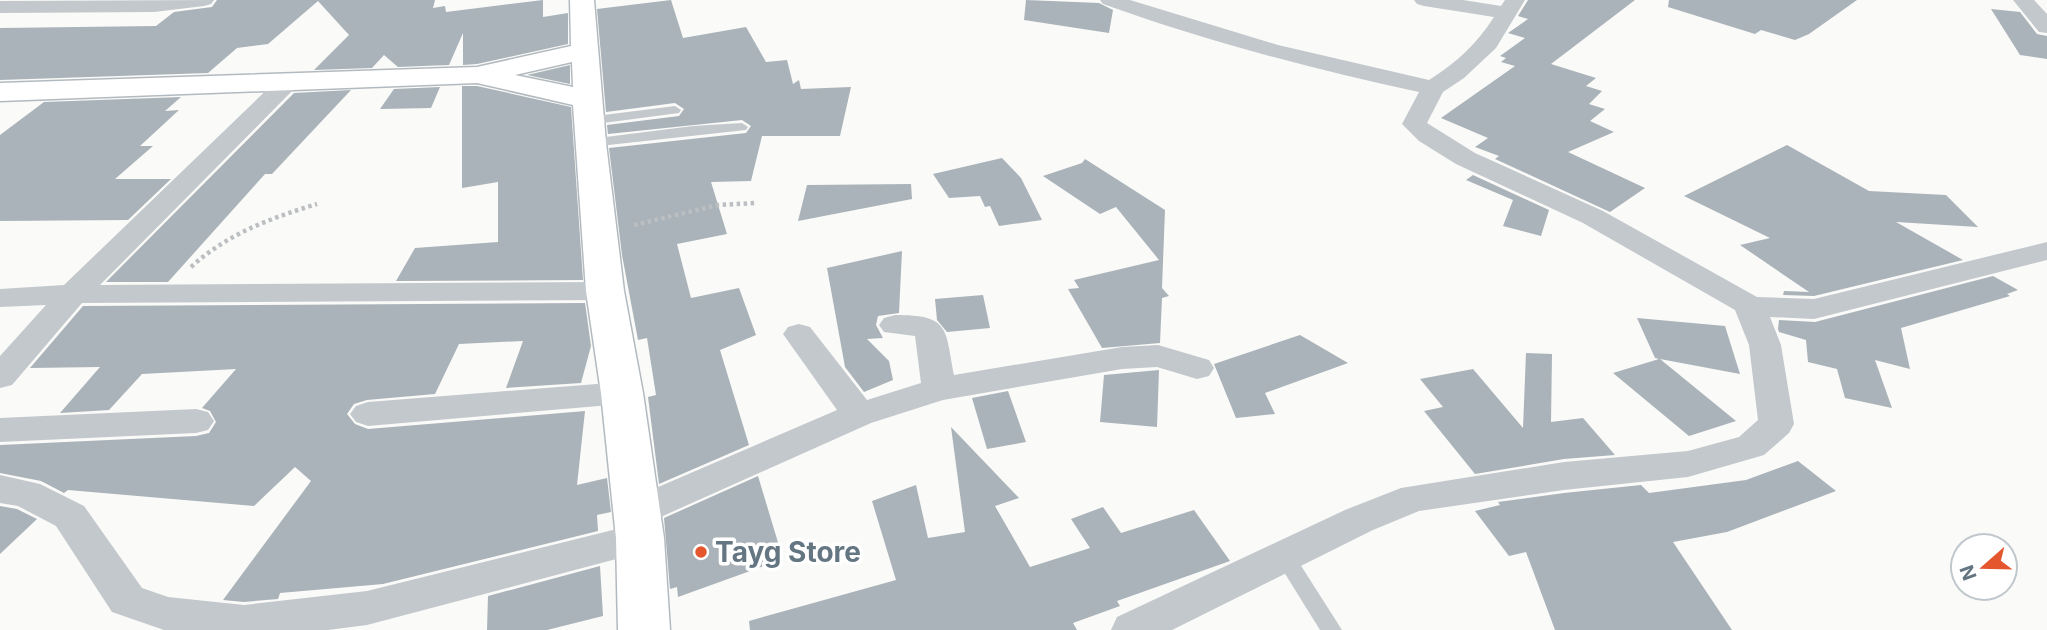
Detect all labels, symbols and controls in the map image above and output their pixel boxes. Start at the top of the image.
north arrow [1949,532,2019,602]
place label: Tayg Store [715,535,861,569]
marker: Tayg Store [693,544,709,560]
text: N [1955,562,1982,583]

